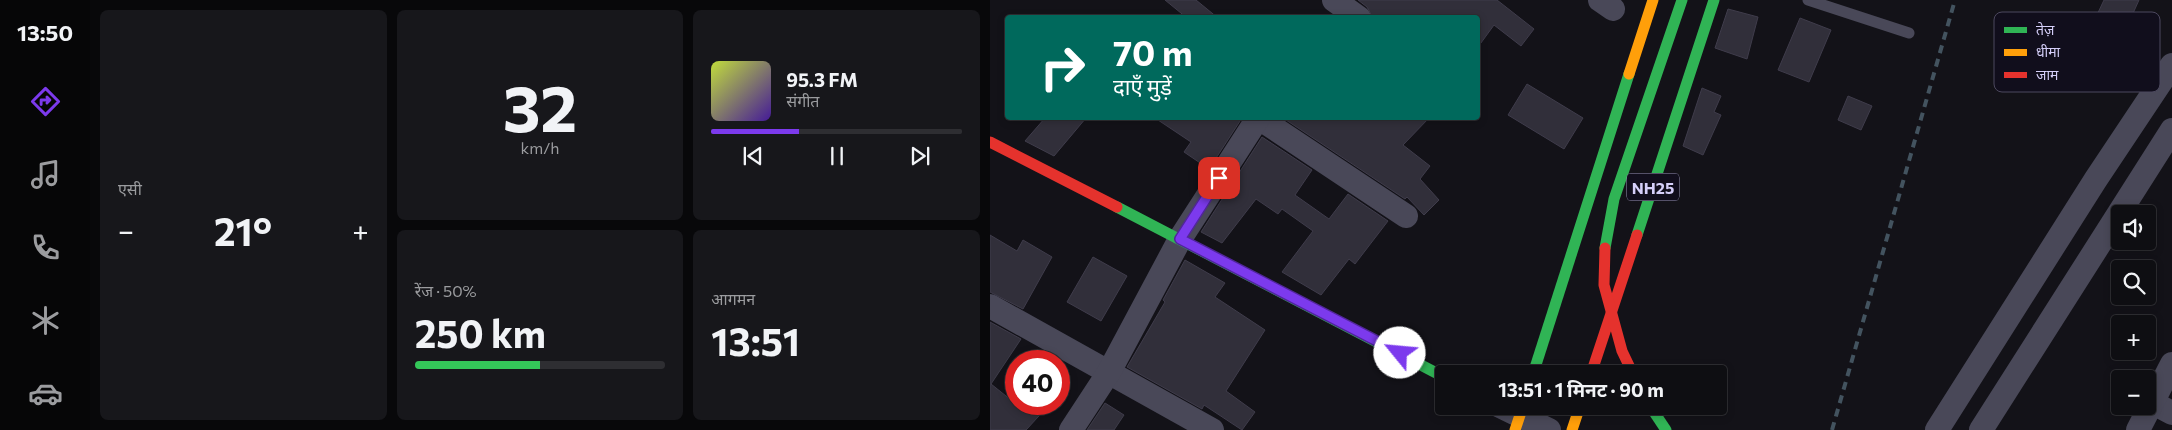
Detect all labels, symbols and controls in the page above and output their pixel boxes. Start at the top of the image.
legend [1994,12,2160,92]
text: 13:50 [17,19,73,46]
text: तेज़ [2036,21,2055,38]
text: 70 m [1113,30,1193,73]
icon: right [1030,35,1095,100]
text: धीमा [2036,43,2061,60]
text: 32 [503,66,577,145]
text: जाम [2036,66,2059,83]
text: 95.3 FM [786,68,858,91]
text: दाएँ मुड़ें [1113,73,1172,100]
icon: directions [28,84,63,119]
text: संगीत [786,91,819,110]
text: km/h [521,138,559,157]
icon: previous [739,142,767,170]
icon: pause [823,142,851,170]
icon: next [906,142,934,170]
icon: music [28,157,63,192]
pin [1198,157,1240,199]
icon: arrive [1205,164,1233,192]
road number: NH25 [1627,173,1679,200]
text: एसी [118,179,142,198]
map controls [2111,205,2156,415]
button: sound [2111,205,2156,250]
text: 21° [214,207,272,254]
text: − [118,213,134,247]
text: + [352,213,369,247]
icon: phone [28,230,63,265]
button: search [2111,260,2156,305]
text: रेंज · 50% [415,281,477,300]
text: आगमन [711,289,755,308]
icon: climate [28,303,63,338]
text: 250 km [415,309,546,356]
button: + [2111,315,2156,360]
text: 13:51 [711,317,800,364]
position arrow [1373,326,1425,378]
speed limit sign: 40 [1005,350,1070,415]
button: − [2111,370,2156,415]
icon: car [28,376,63,411]
text: 13:51 · 1 मिनट · 90 m [1498,378,1664,401]

